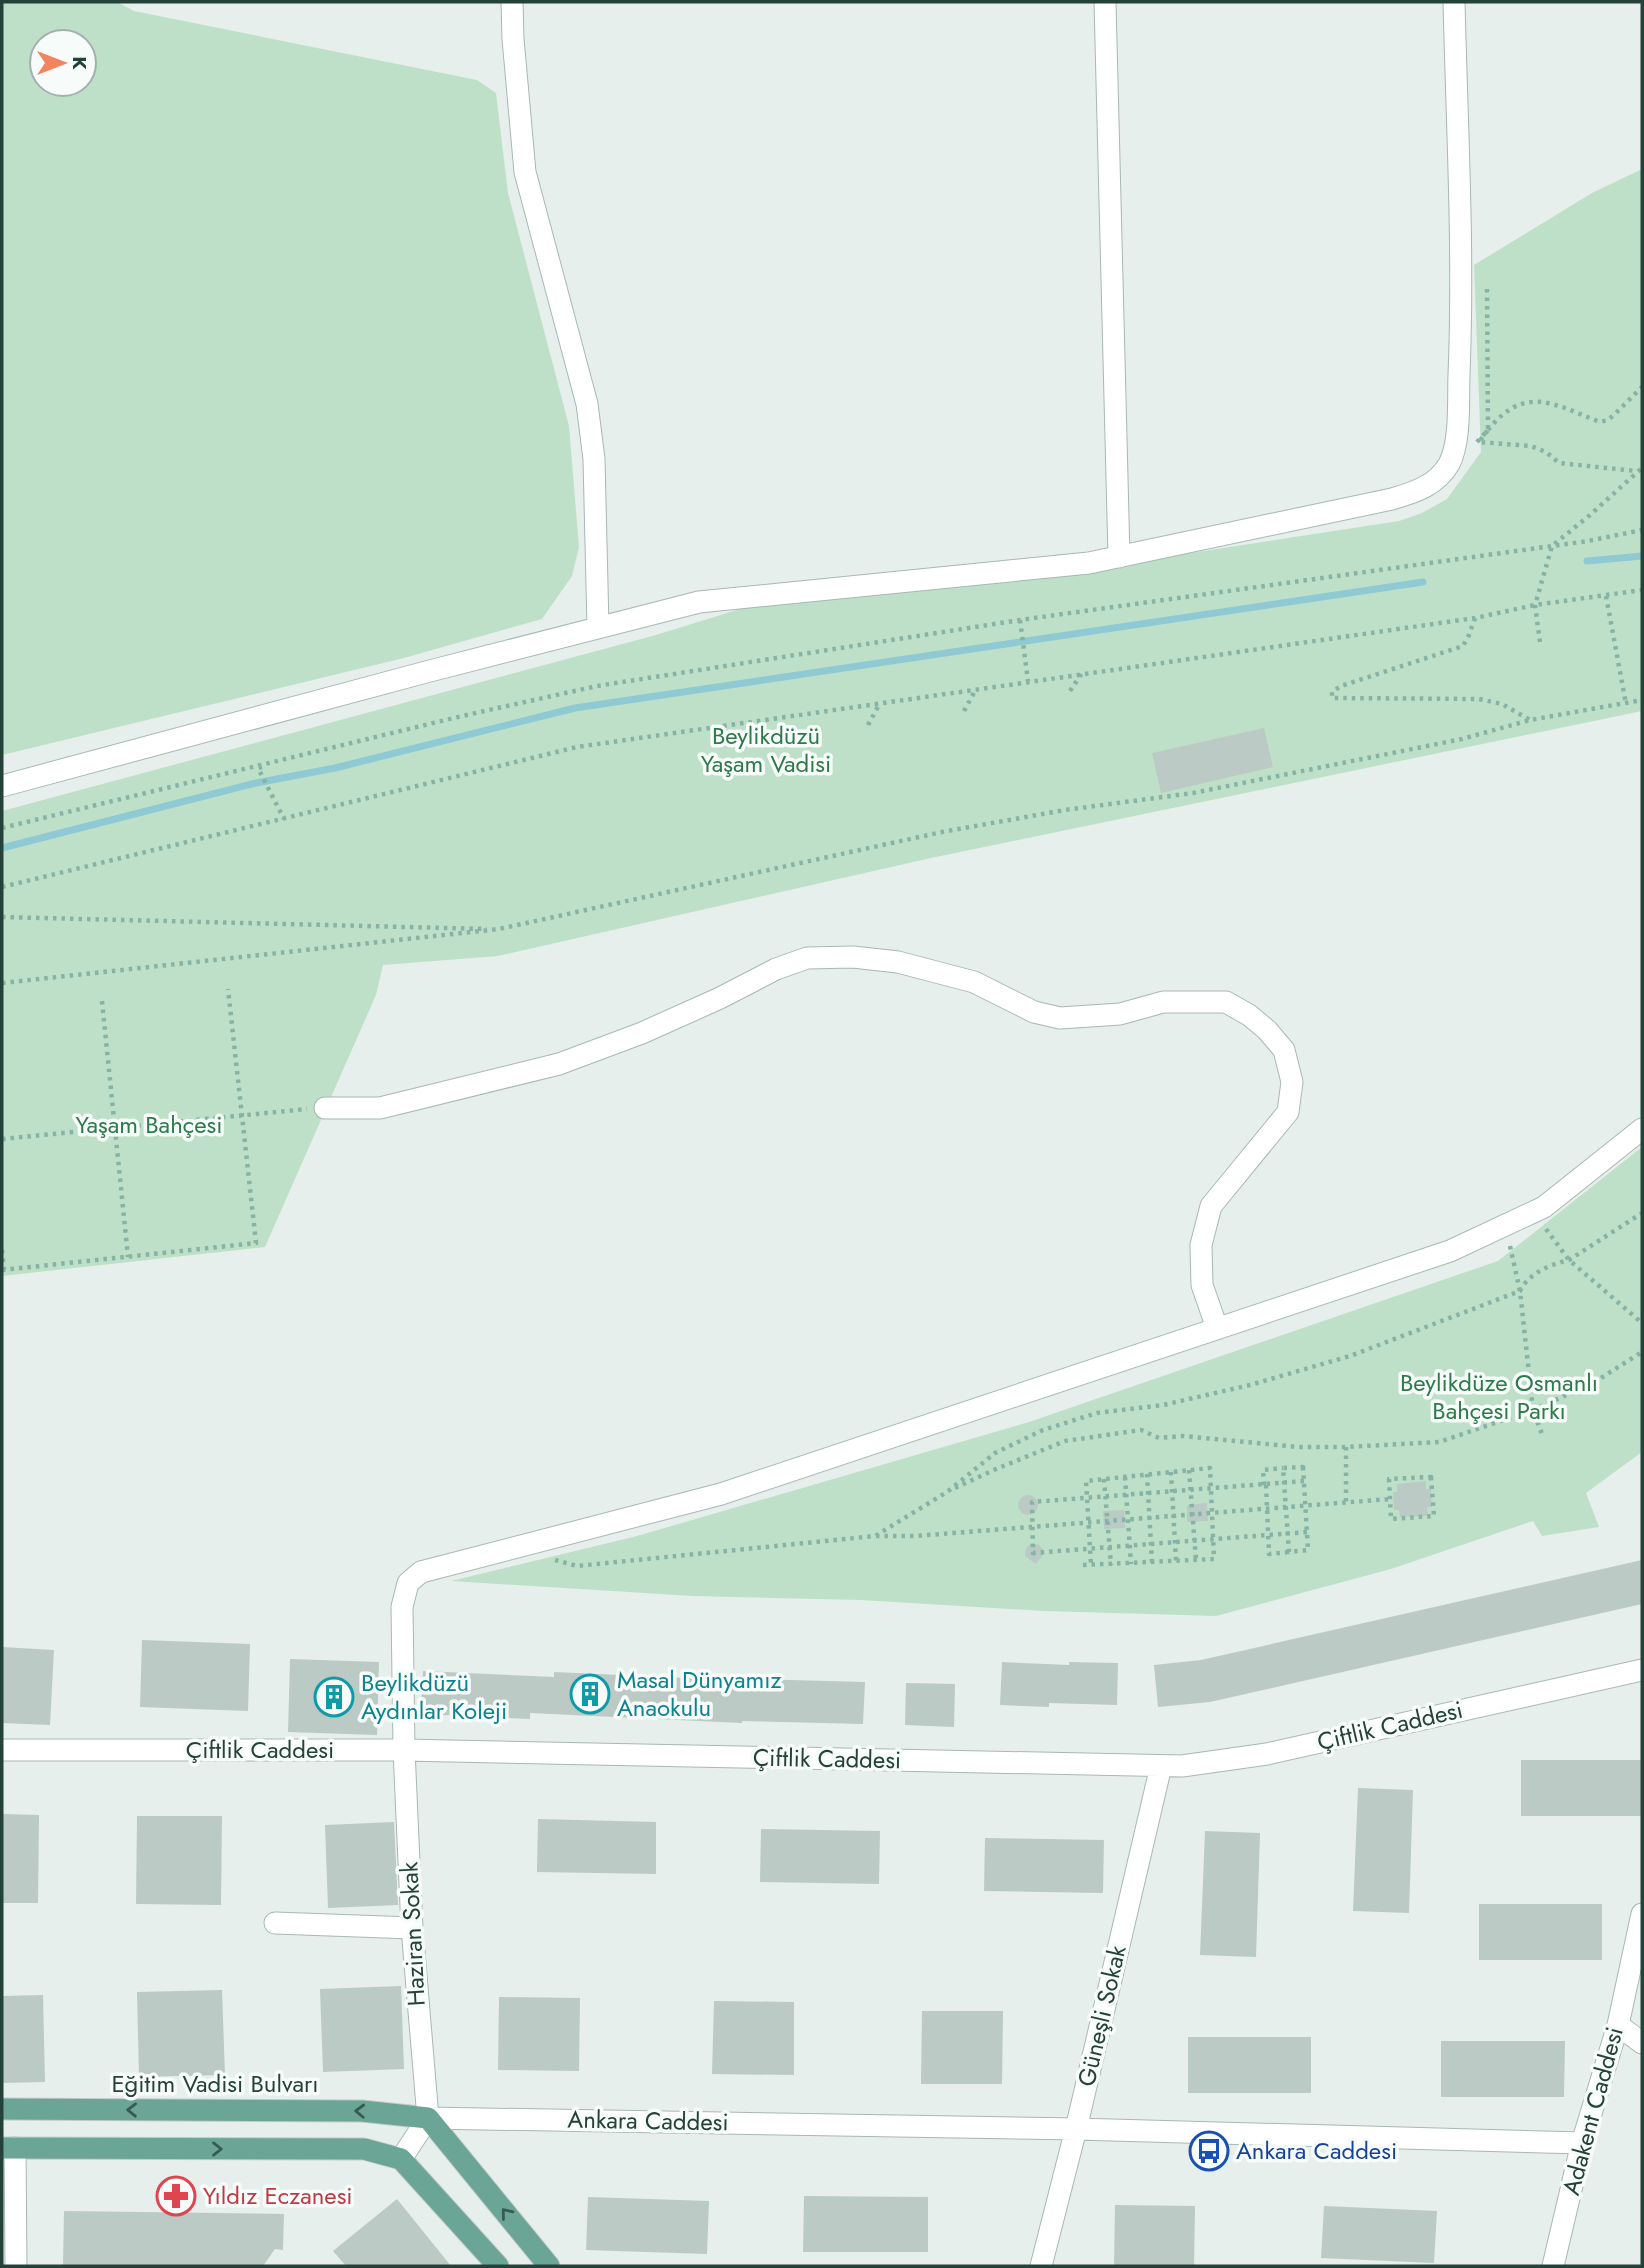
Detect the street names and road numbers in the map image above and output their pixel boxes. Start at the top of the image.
street label: Çiftlik Caddesi [1314,1692,1466,1759]
street label: Çiftlik Caddesi [186,1732,334,1767]
street label: Çiftlik Caddesi [752,1740,902,1777]
street label: Haziran Sokak [391,1861,434,2007]
street label: Güneşli Sokak [1068,1942,1135,2090]
street label: Adakent Caddesi [1553,2023,1632,2199]
street label: Eğitim Vadisi Bulvarı [111,2066,319,2101]
street label: Ankara Caddesi [567,2102,729,2139]

